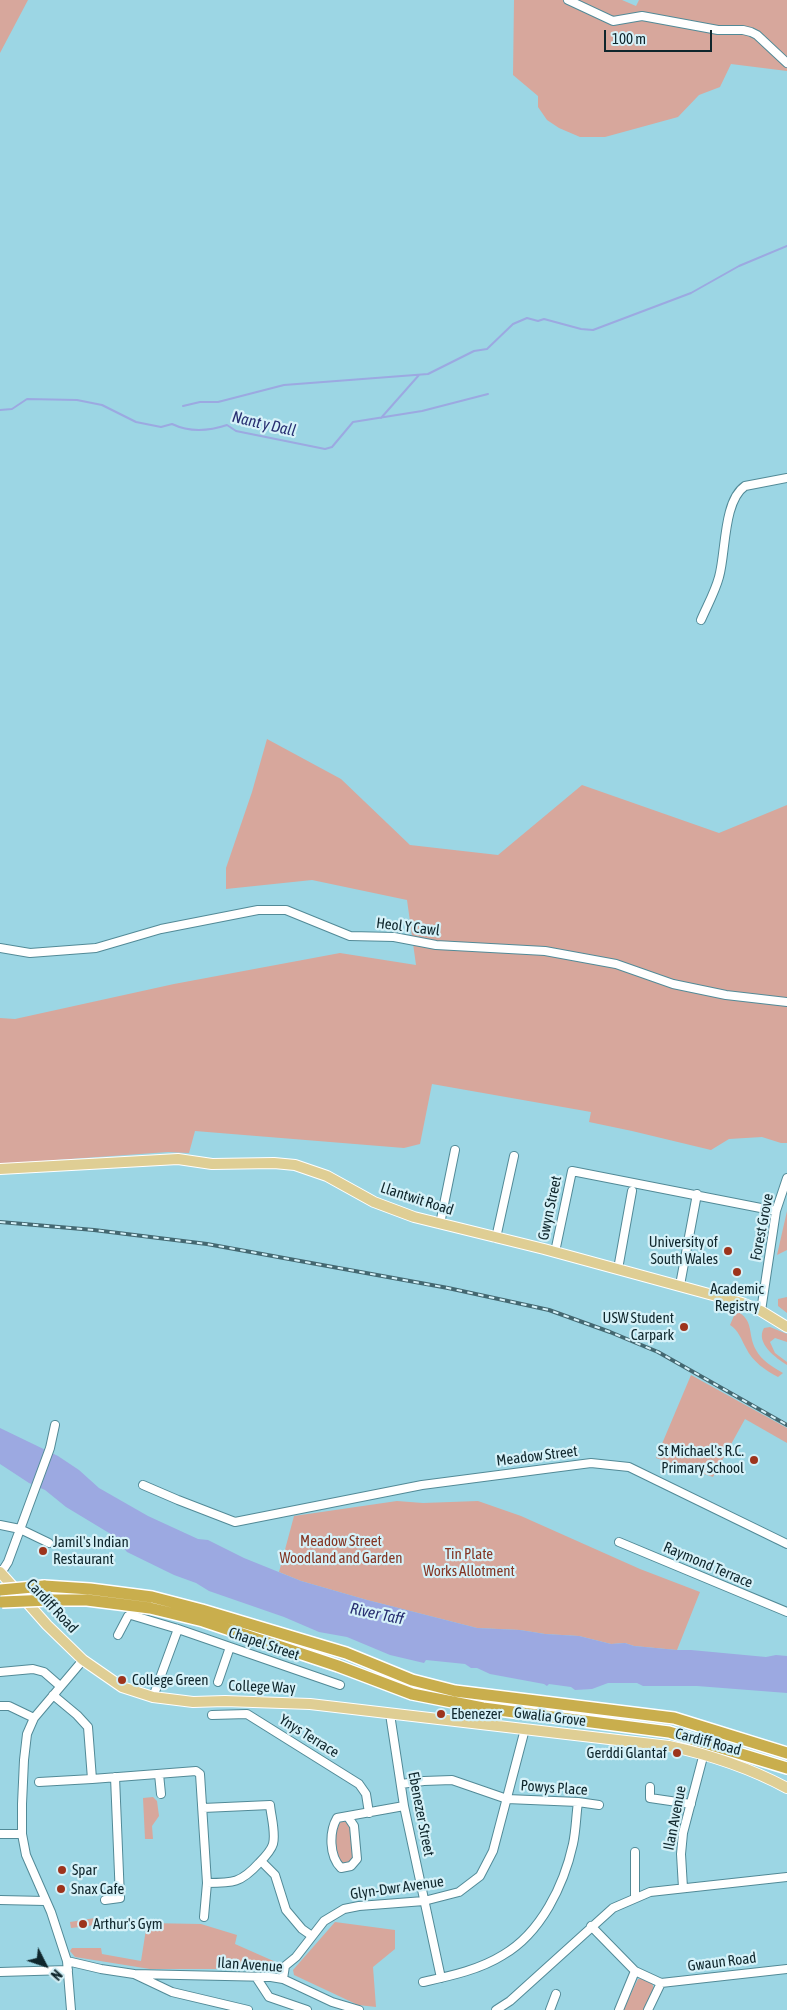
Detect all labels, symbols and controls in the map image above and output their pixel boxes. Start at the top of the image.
scale bar [607,20,714,52]
text: 100 m [612,30,646,47]
water label: Nant y Dall [230,407,298,441]
street label: Heol Y Cawl [375,914,441,940]
street label: Gwyn Street [534,1174,566,1242]
street label: Llantwit Road [378,1179,456,1219]
street label: Forest Grove [747,1192,777,1262]
place label: University of South Wales [649,1233,718,1268]
marker: University of South Wales [722,1245,734,1257]
marker: Academic Registry [731,1266,743,1278]
place label: Academic Registry [710,1280,764,1315]
place label: USW Student Carpark [603,1309,674,1344]
marker: USW Student Carpark [678,1321,690,1333]
street label: Meadow Street [495,1442,579,1470]
place label: St Michael's R.C. Primary School [658,1442,744,1477]
marker: St Michael's R.C. Primary School [748,1454,760,1466]
park label: Meadow Street Woodland and Garden [280,1532,402,1567]
place label: Jamil's Indian Restaurant [53,1533,129,1568]
street label: Raymond Terrace [661,1538,755,1592]
marker: Jamil's Indian Restaurant [37,1545,49,1557]
park label: Tin Plate Works Allotment [423,1545,515,1580]
street label: Cardiff Road [22,1575,82,1637]
water label: River Taff [348,1599,406,1629]
street label: Chapel Street [226,1623,302,1665]
place label: College Green [132,1671,209,1689]
marker: College Green [116,1674,128,1686]
street label: College Way [228,1677,296,1697]
street label: Gwalia Grove [513,1704,587,1730]
place label: Ebenezer [451,1705,502,1723]
marker: Ebenezer [435,1708,447,1720]
street label: Ynys Terrace [276,1711,342,1761]
street label: Cardiff Road [673,1725,743,1759]
place label: Gerddi Glantaf [586,1744,667,1762]
marker: Gerddi Glantaf [671,1747,683,1759]
street label: Ebenezer Street [404,1770,438,1858]
street label: Powys Place [520,1777,588,1799]
street label: Ilan Avenue [660,1784,690,1852]
place label: Spar [72,1861,97,1879]
marker: Spar [56,1864,68,1876]
street label: Glyn-Dwr Avenue [349,1873,445,1903]
place label: Snax Cafe [71,1880,124,1898]
marker: Snax Cafe [55,1883,67,1895]
place label: Arthur's Gym [93,1915,163,1933]
marker: Arthur's Gym [77,1918,89,1930]
north arrow [20,1940,70,1990]
street label: Gwaun Road [687,1949,757,1975]
street label: Ilan Avenue [217,1954,283,1976]
text: N [48,1966,65,1983]

